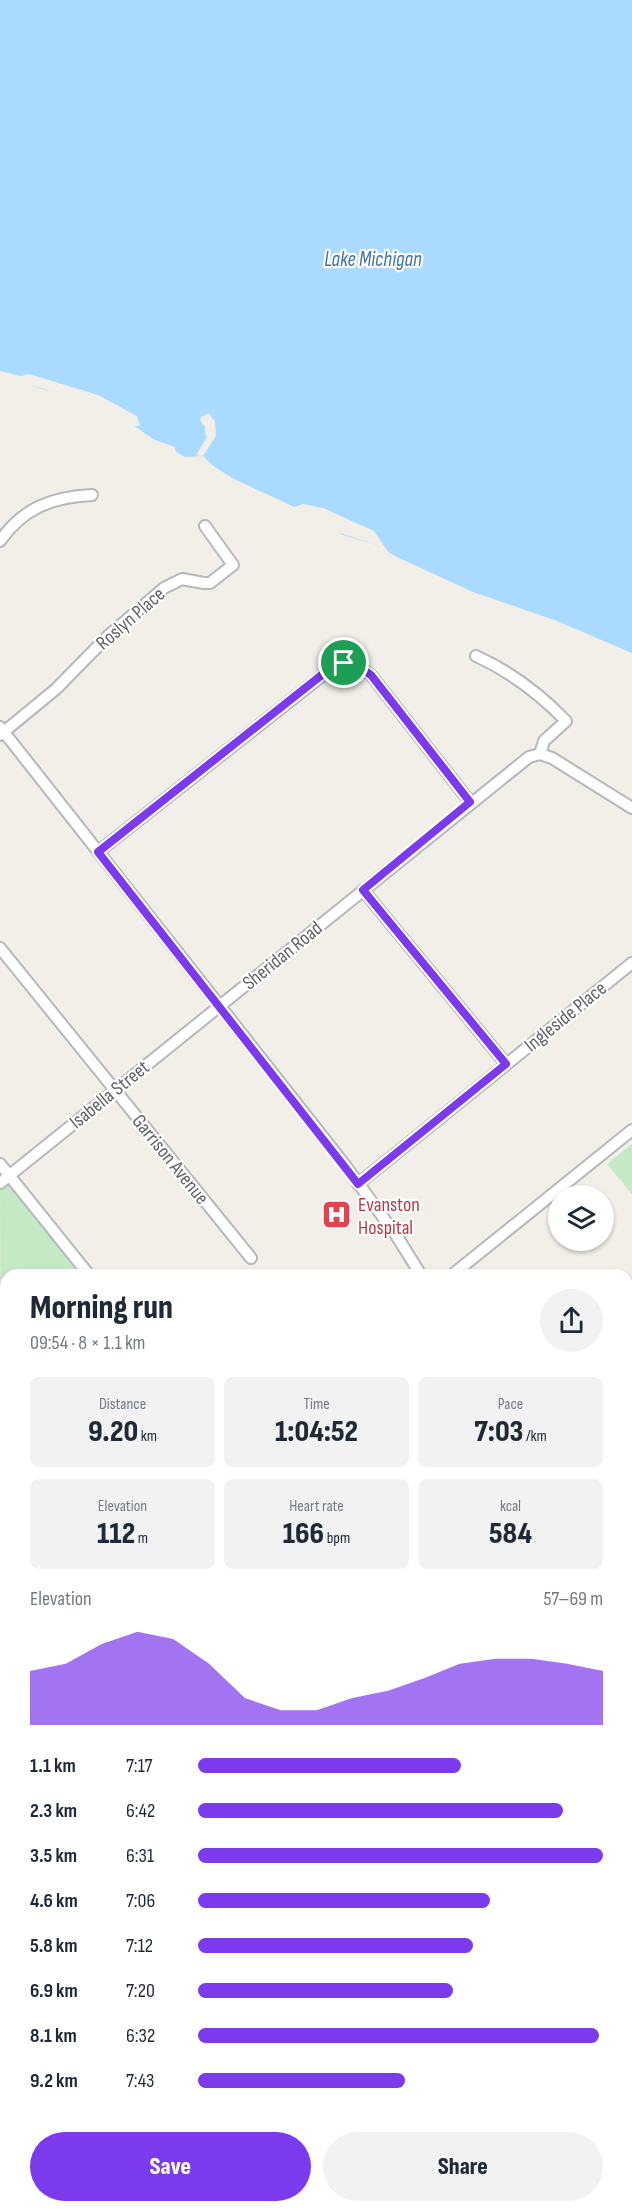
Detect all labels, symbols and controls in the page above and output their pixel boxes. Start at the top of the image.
water label: Lake Michigan [324,247,422,272]
street label: Roslyn Place [91,582,170,655]
pin [318,637,369,688]
icon: arrive [327,646,360,679]
street label: Sheridan Road [238,916,327,995]
street label: Ingleside Place [520,976,612,1057]
street label: Isabella Street [65,1055,154,1134]
street label: Garrison Avenue [127,1110,214,1209]
map controls [548,1185,614,1251]
button: layers [548,1185,614,1251]
place label: Evanston Hospital [358,1193,420,1240]
hospital icon: Evanston Hospital [321,1199,353,1231]
text: Morning run [30,1288,173,1328]
button: share [540,1289,603,1352]
text: 09:54 · 8 × 1.1 km [30,1331,145,1355]
text: Distance [99,1395,146,1414]
text: Time [303,1395,330,1414]
text: Pace [498,1395,523,1414]
text: 9.20 [88,1414,138,1450]
text: 1:04:52 [275,1414,358,1450]
text: 7:03 [474,1414,523,1450]
text: km [138,1427,157,1446]
text: /km [523,1427,547,1446]
text: Elevation [98,1497,147,1516]
text: Heart rate [289,1497,344,1516]
text: kcal [500,1497,521,1516]
text: 112 [97,1516,135,1552]
text: 166 [283,1516,324,1552]
text: 584 [489,1516,532,1552]
text: m [135,1529,148,1548]
text: bpm [324,1529,350,1548]
text: Elevation [30,1587,92,1611]
text: 57–69 m [543,1587,603,1611]
text: 1.1 km [30,1754,76,1778]
text: 7:17 [126,1754,153,1778]
text: 2.3 km [30,1799,77,1823]
text: 6:42 [126,1799,155,1823]
text: 3.5 km [30,1844,77,1868]
text: 6:31 [126,1844,154,1868]
text: 4.6 km [30,1889,78,1913]
text: 7:06 [126,1889,155,1913]
text: 5.8 km [30,1934,78,1958]
text: 7:12 [126,1934,153,1958]
text: 6.9 km [30,1979,78,2003]
text: 7:20 [126,1979,155,2003]
text: 8.1 km [30,2024,77,2048]
text: 6:32 [126,2024,155,2048]
text: 9.2 km [30,2069,78,2093]
text: 7:43 [126,2069,154,2093]
button: Save [30,2132,311,2201]
button: Share [323,2132,603,2201]

